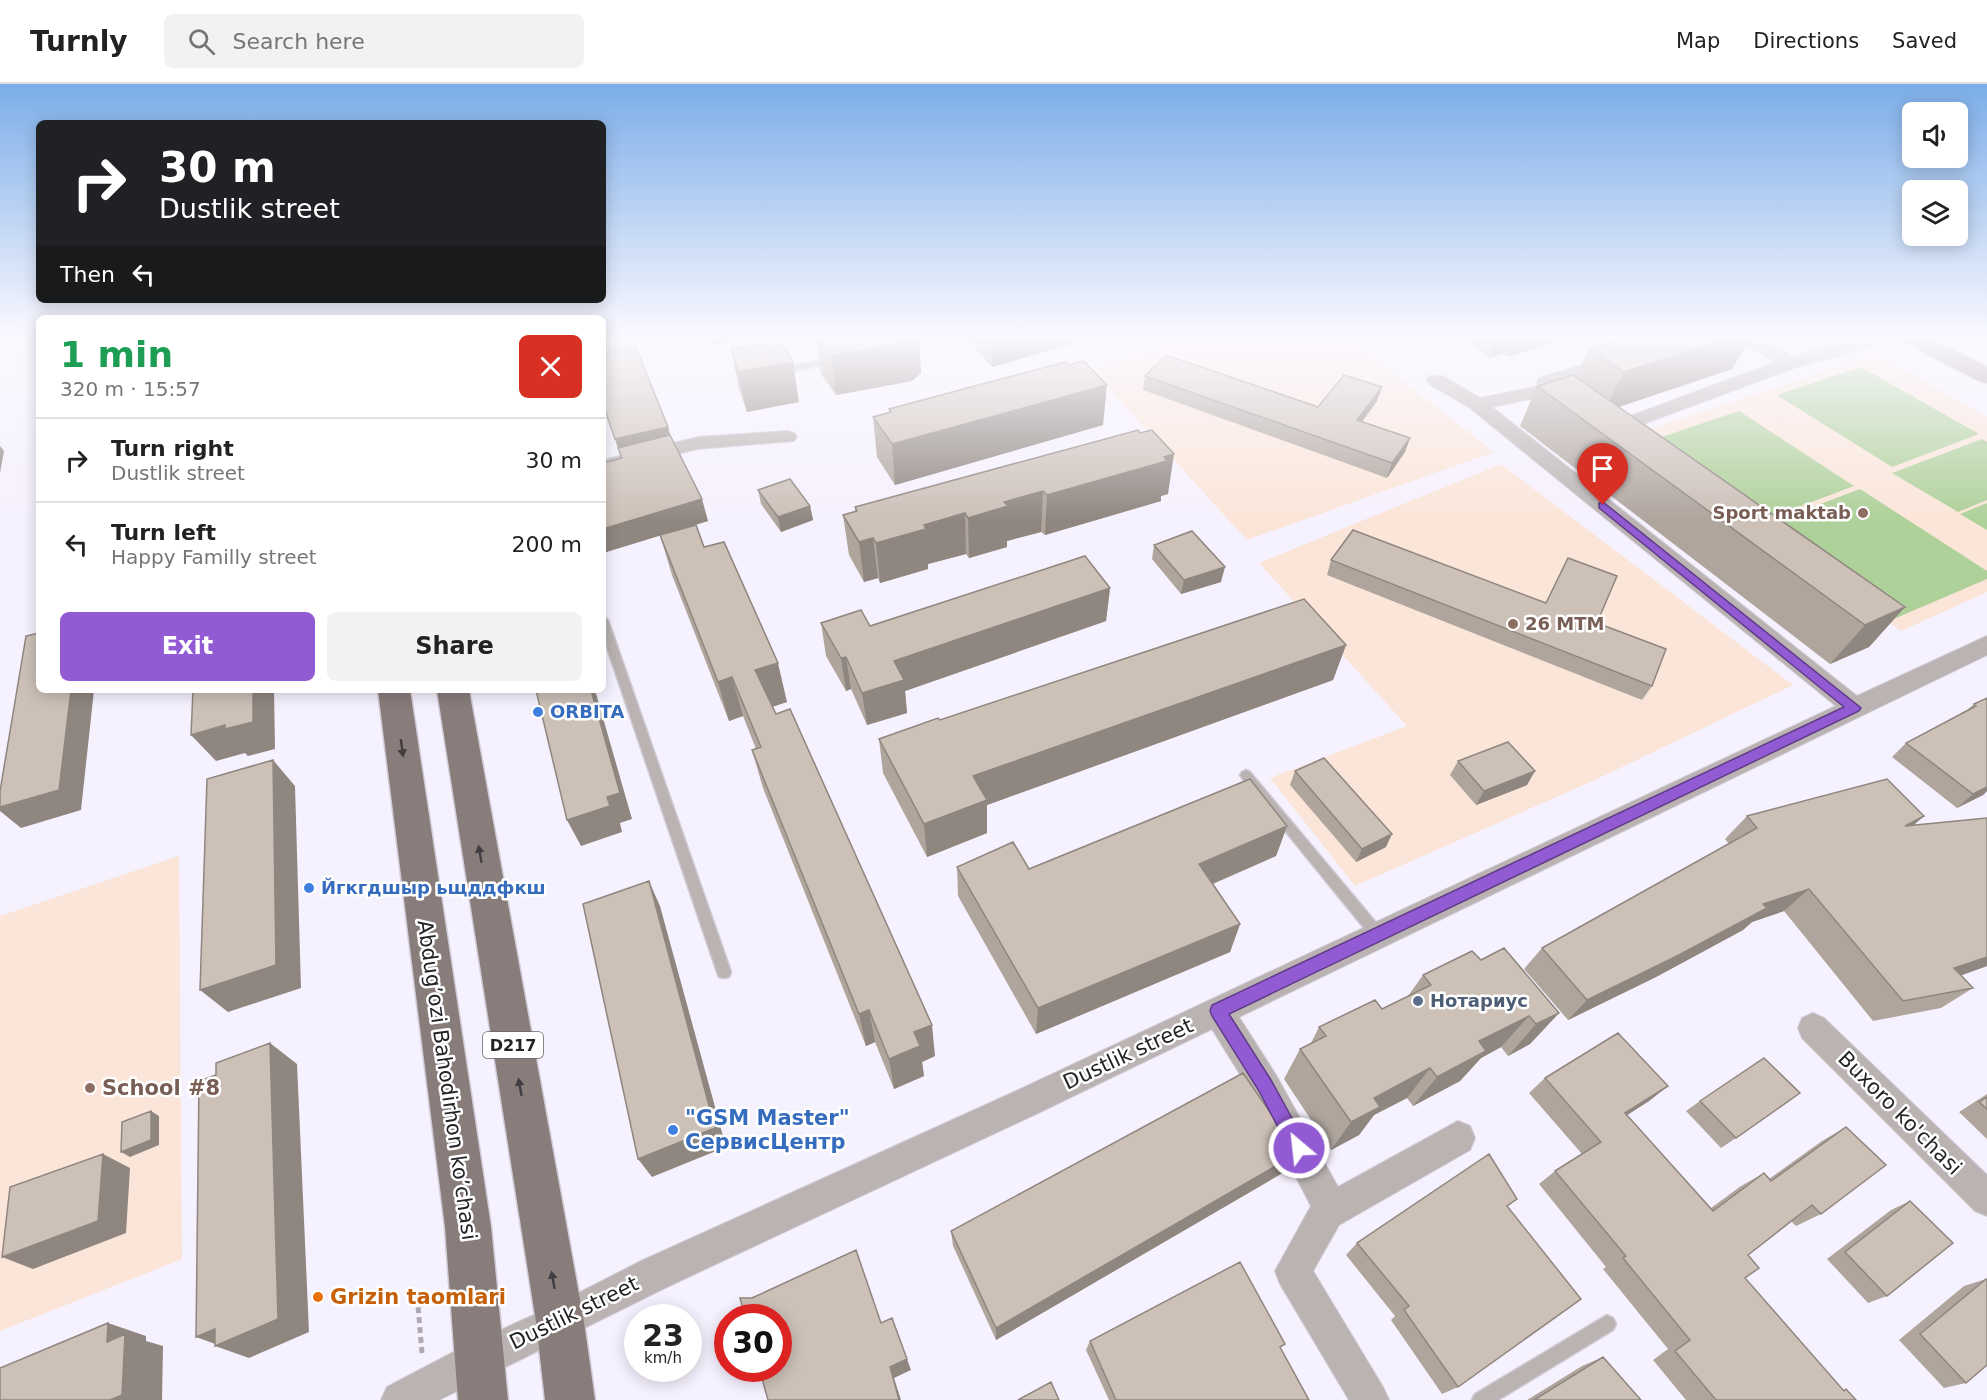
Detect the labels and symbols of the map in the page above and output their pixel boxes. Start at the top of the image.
pin [1577,443,1628,505]
place label: Sport maktab [1713,502,1851,523]
marker: Sport maktab [1856,506,1870,520]
place label: 26 MTM [1525,613,1604,634]
marker: 26 MTM [1506,617,1520,631]
place label: ORBITA [550,701,624,722]
marker: ORBITA [531,705,545,719]
one-way arrow [397,739,406,758]
one-way arrow [476,844,485,863]
place label: Йгкгдшыр ьщддфкш [321,877,546,898]
marker: Йгкгдшыр ьщддфкш [302,881,316,895]
street label: Abdug’ozi Bahodirhon ko’chasi [413,918,481,1242]
place label: Нотариус [1430,990,1528,1011]
marker: Нотариус [1411,994,1425,1008]
street label: Dustlik street [1059,1013,1197,1095]
road number: D217 [483,1032,543,1058]
street label: Buxoro ko'chasi [1833,1046,1967,1180]
place label: School #8 [102,1076,220,1100]
one-way arrow [516,1078,525,1097]
marker: School #8 [83,1081,97,1095]
place label: "GSM Master" СервисЦентр [685,1106,850,1154]
position arrow [1267,1116,1331,1180]
marker: "GSM Master" СервисЦентр [666,1123,680,1137]
one-way arrow [548,1270,557,1289]
street label: Dustlik street [506,1271,642,1355]
place label: Grizin taomlari [330,1285,506,1309]
marker: Grizin taomlari [311,1290,325,1304]
speed limit sign: 30 [714,1304,792,1382]

